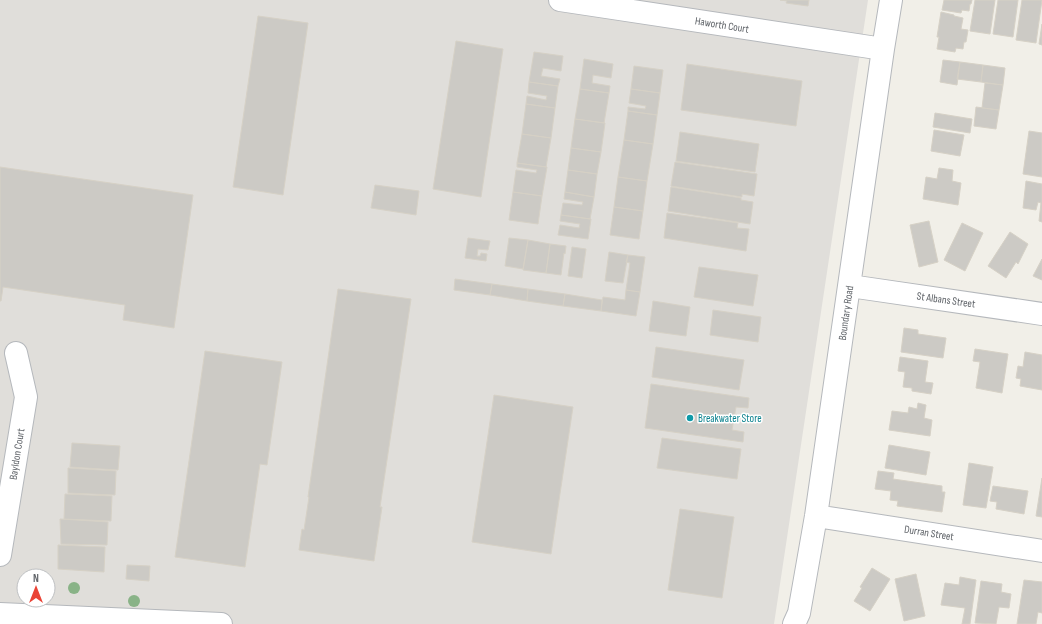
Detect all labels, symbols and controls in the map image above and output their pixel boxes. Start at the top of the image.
street label: Haworth Court [694,14,751,36]
street label: Boundary Road [836,284,856,341]
street label: St Albans Street [916,289,977,311]
place label: Breakwater Store [698,412,762,425]
marker: Breakwater Store [685,413,695,423]
street label: Bayldon Court [7,427,28,481]
street label: Durran Street [903,523,955,543]
north arrow [16,568,56,608]
text: N [33,572,39,585]

